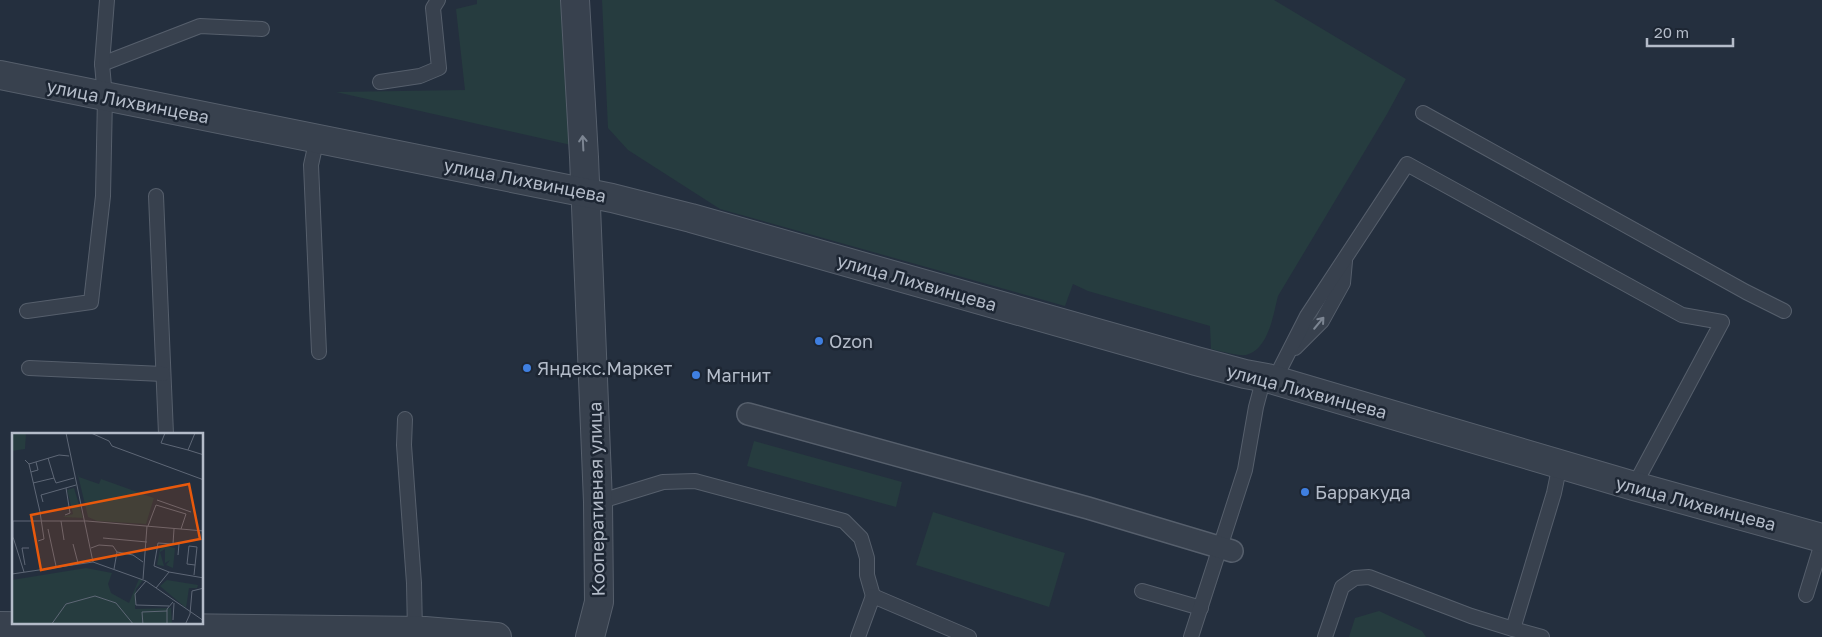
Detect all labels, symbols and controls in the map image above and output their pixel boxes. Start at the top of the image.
scale bar [1647,15,1733,47]
text: 20 m [1654,23,1689,41]
street label: улица Лихвинцева [45,74,211,128]
one-way arrow [578,136,587,152]
street label: улица Лихвинцева [442,153,608,207]
street label: улица Лихвинцева [835,249,999,315]
one-way arrow [1313,317,1324,330]
place label: Ozon [829,330,873,352]
marker: Ozon [813,335,825,347]
place label: Яндекс.Маркет [537,357,672,379]
street label: улица Лихвинцева [1224,359,1390,423]
marker: Яндекс.Маркет [521,362,533,374]
place label: Магнит [706,364,771,386]
marker: Магнит [690,369,702,381]
street label: Кооперативная улица [583,401,609,597]
inset map [12,433,204,624]
street label: улица Лихвинцева [1613,471,1779,535]
place label: Барракуда [1315,481,1411,503]
marker: Барракуда [1299,486,1311,498]

